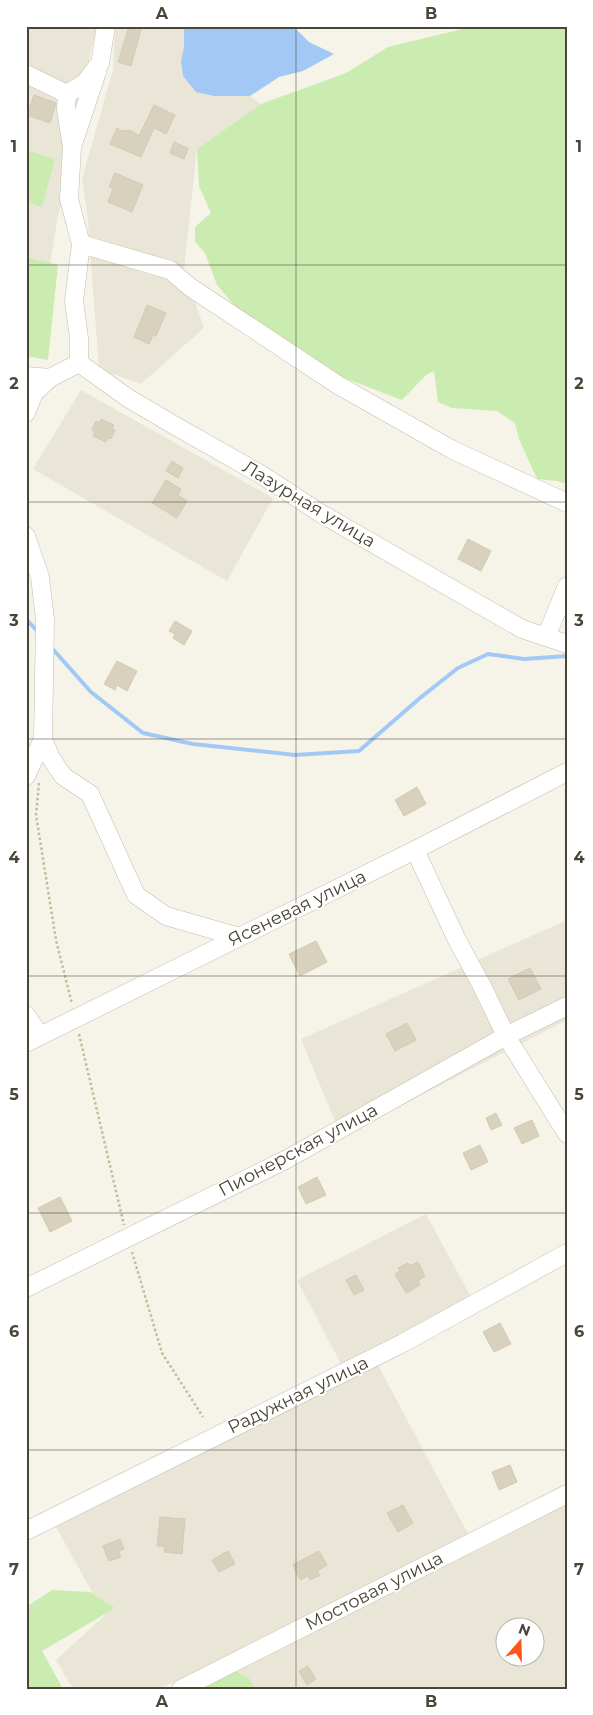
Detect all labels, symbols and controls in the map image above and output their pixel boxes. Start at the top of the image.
text: A [155,4,169,23]
text: B [425,4,437,23]
text: 1 [11,137,17,156]
text: 1 [576,137,582,156]
text: 2 [9,374,19,393]
text: 2 [574,374,584,393]
street label: Лазурная улица [239,456,379,552]
text: 3 [8,611,19,630]
text: 3 [573,611,584,630]
text: 4 [8,848,20,867]
text: 4 [573,848,585,867]
street label: Ясеневая улица [224,865,370,951]
text: 5 [9,1085,19,1104]
text: 5 [574,1085,584,1104]
street label: Пионерская улица [215,1099,381,1201]
text: 6 [9,1322,19,1341]
text: 6 [574,1322,584,1341]
street label: Радужная улица [224,1351,372,1439]
street label: Мостовая улица [301,1547,447,1635]
text: 7 [9,1560,19,1579]
text: 7 [574,1560,584,1579]
north arrow [496,1618,546,1668]
text: N [516,1619,533,1640]
text: A [155,1692,169,1711]
text: B [425,1692,437,1711]

